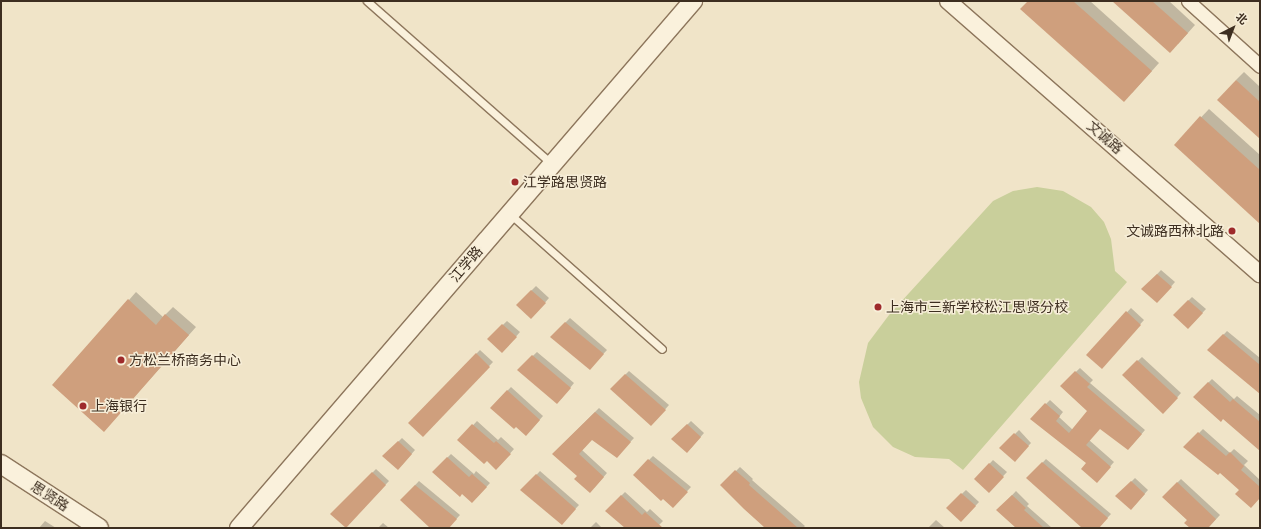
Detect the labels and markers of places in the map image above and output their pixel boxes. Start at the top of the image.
place label: 江学路思贤路 [523,174,607,190]
marker: 江学路思贤路 [510,177,520,187]
place label: 文诚路西林北路 [1126,223,1224,239]
marker: 文诚路西林北路 [1227,226,1237,236]
place label: 上海市三新学校松江思贤分校 [886,299,1068,315]
marker: 上海市三新学校松江思贤分校 [873,302,883,312]
place label: 方松兰桥商务中心 [129,352,241,368]
marker: 方松兰桥商务中心 [116,355,126,365]
place label: 上海银行 [91,398,147,414]
marker: 上海银行 [78,401,88,411]

